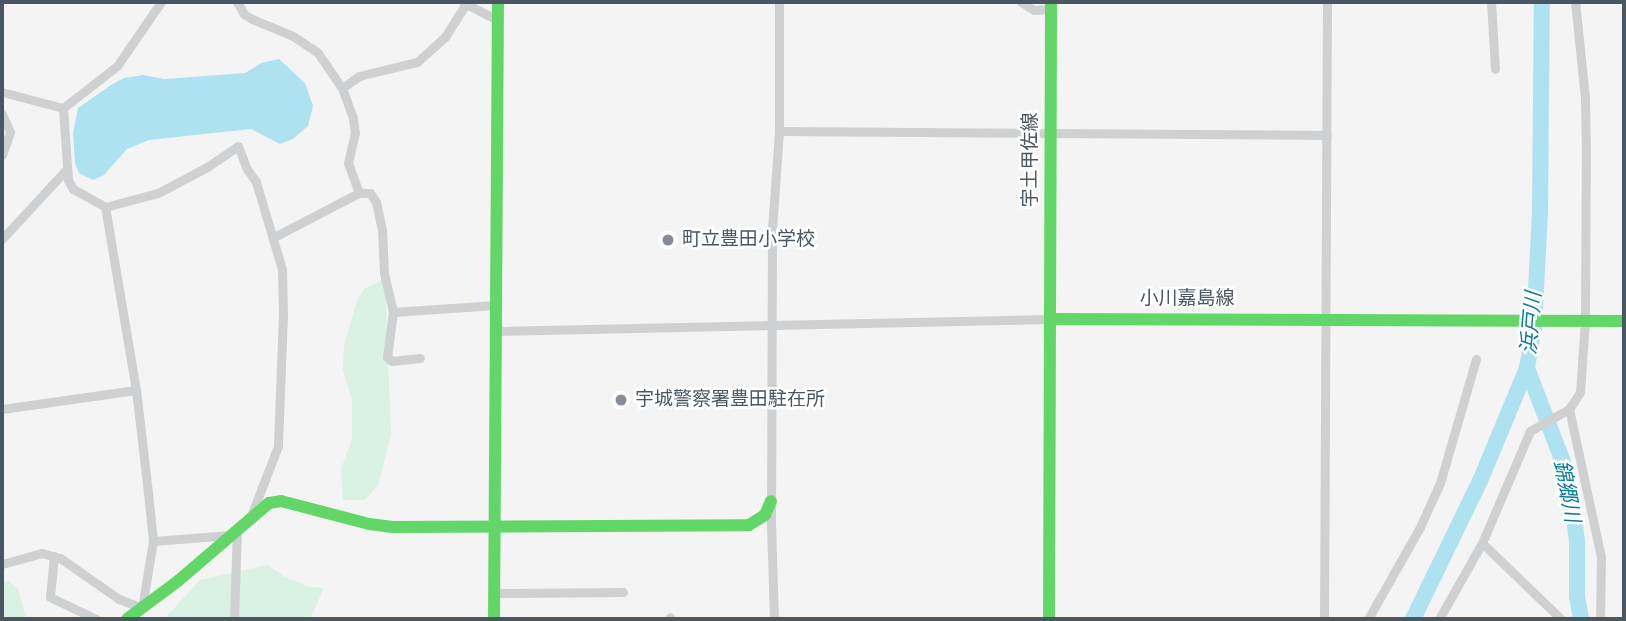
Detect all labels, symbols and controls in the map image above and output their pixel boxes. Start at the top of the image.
street label: 宇土甲佐線 [1020,113,1042,207]
place label: 町立豊田小学校 [682,229,815,251]
marker: 町立豊田小学校 [660,232,676,248]
street label: 小川嘉島線 [1140,288,1234,310]
water label: 浜戸川 [1516,291,1546,355]
place label: 宇城警察署豊田駐在所 [635,389,825,411]
marker: 宇城警察署豊田駐在所 [613,392,629,408]
water label: 錦郷川 [1549,458,1585,524]

